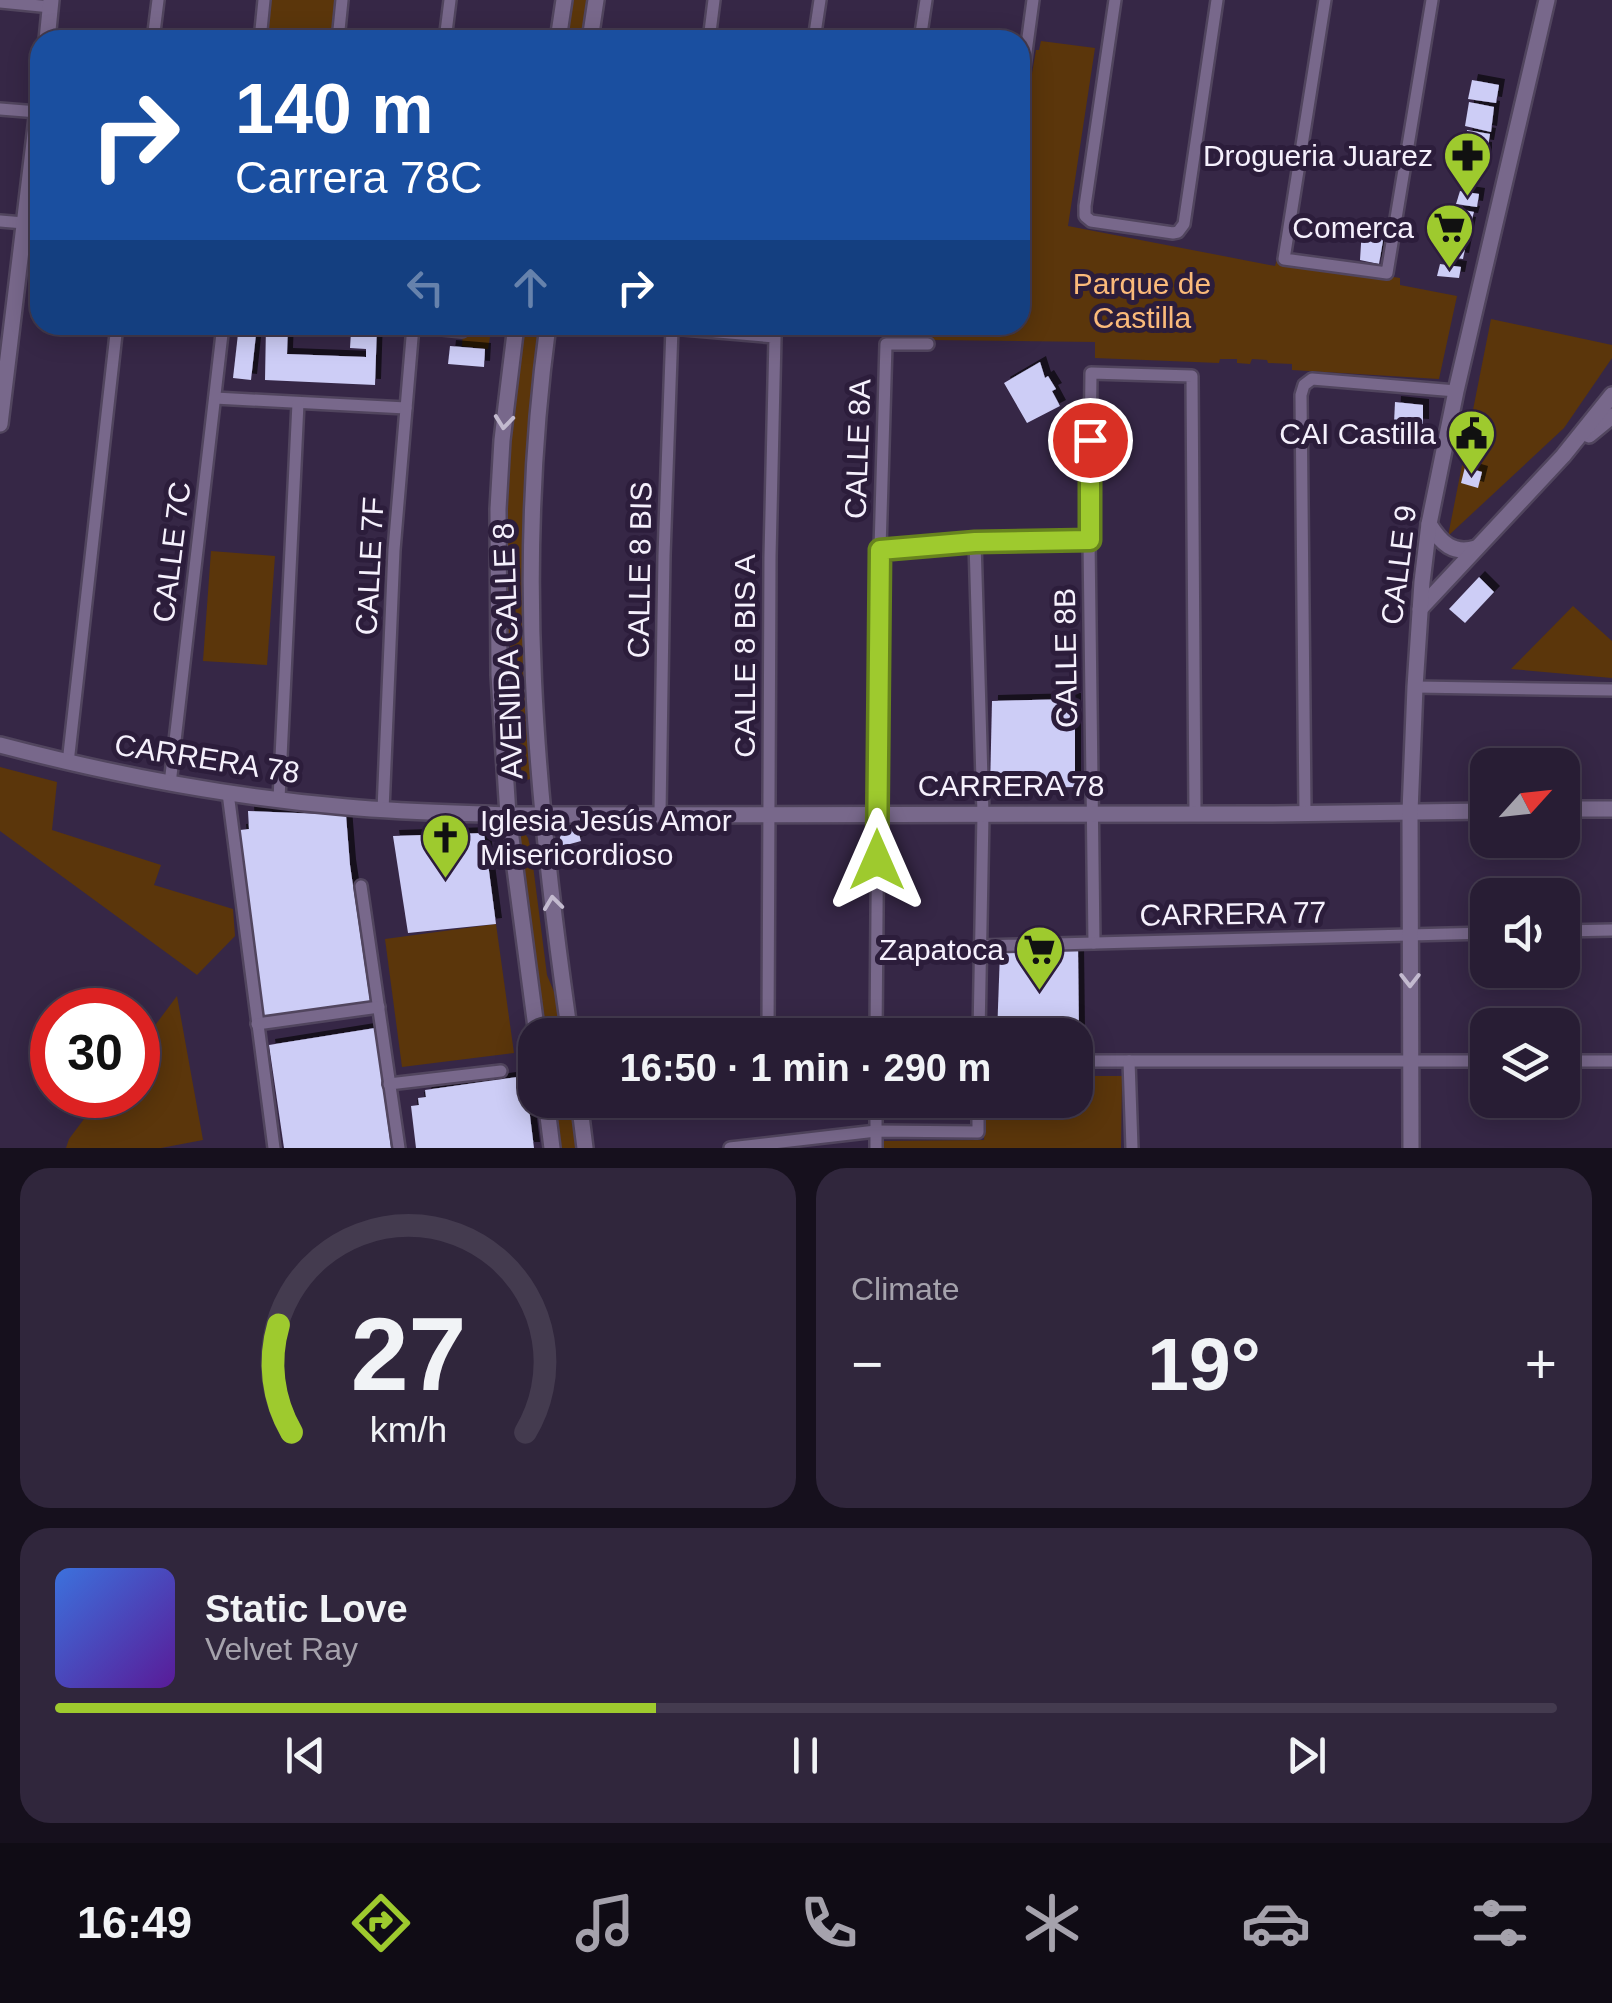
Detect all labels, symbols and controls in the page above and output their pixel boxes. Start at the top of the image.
icon: right [70,70,200,200]
text: 140 m [235,70,433,148]
pharmacy icon: Drogueria Juarez [1442,130,1494,198]
place label: Drogueria Juarez [1203,139,1433,172]
text: Carrera 78C [235,152,483,203]
supermarket icon: Comerca [1423,202,1475,270]
place label: Comerca [1292,211,1414,244]
icon: left [398,260,453,315]
icon: ahead [503,260,558,315]
icon: right [608,260,663,315]
park label: Parque de Castilla [1073,267,1211,334]
street label: CALLE 8A [839,378,876,520]
pin [1048,398,1133,483]
public building icon: CAI Castilla [1445,408,1497,476]
icon: arrive [1063,413,1118,468]
one-way arrow [494,414,515,430]
place label: CAI Castilla [1279,417,1436,450]
street label: CALLE 7C [146,480,197,624]
street label: CALLE 8 BIS [621,481,658,659]
street label: CALLE 7F [349,496,390,636]
street label: CALLE 9 [1375,503,1422,627]
street label: AVENIDA CALLE 8 [487,522,528,780]
street label: CALLE 8 BIS A [728,554,761,758]
street label: CALLE 8B [1048,588,1083,728]
street label: CARRERA 78 [112,728,302,789]
north arrow [1470,748,1580,858]
map controls [1470,748,1580,1118]
street label: CARRERA 78 [918,769,1104,802]
place label: Iglesia Jesús Amor Misericordioso [480,804,732,871]
position arrow [825,808,929,912]
church icon: Iglesia Jesús Amor Misericordioso [419,812,471,880]
button: sound [1470,878,1580,988]
one-way arrow [543,895,564,911]
street label: CARRERA 77 [1139,895,1327,932]
supermarket icon: Zapatoca [1013,924,1065,992]
place label: Zapatoca [879,933,1004,966]
one-way arrow [1399,972,1421,988]
speed limit sign: 30 [30,988,160,1118]
button: layers [1470,1008,1580,1118]
text: 16:50 · 1 min · 290 m [620,1047,991,1089]
text: Climate [851,1271,959,1307]
text: 27 [350,1296,466,1412]
text: 19° [1147,1322,1261,1406]
text: − [851,1333,883,1395]
text: + [1525,1333,1557,1395]
text: km/h [369,1410,447,1450]
text: Static Love [205,1588,408,1630]
text: Velvet Ray [205,1631,358,1667]
icon: previous [278,1728,333,1783]
icon: pause [778,1728,833,1783]
icon: next [1279,1728,1334,1783]
icon: directions [346,1888,416,1958]
icon: music [570,1888,640,1958]
icon: phone [794,1888,864,1958]
icon: climate [1017,1888,1087,1958]
icon: car [1241,1888,1311,1958]
icon: filters [1465,1888,1535,1958]
text: 16:49 [77,1897,192,1948]

